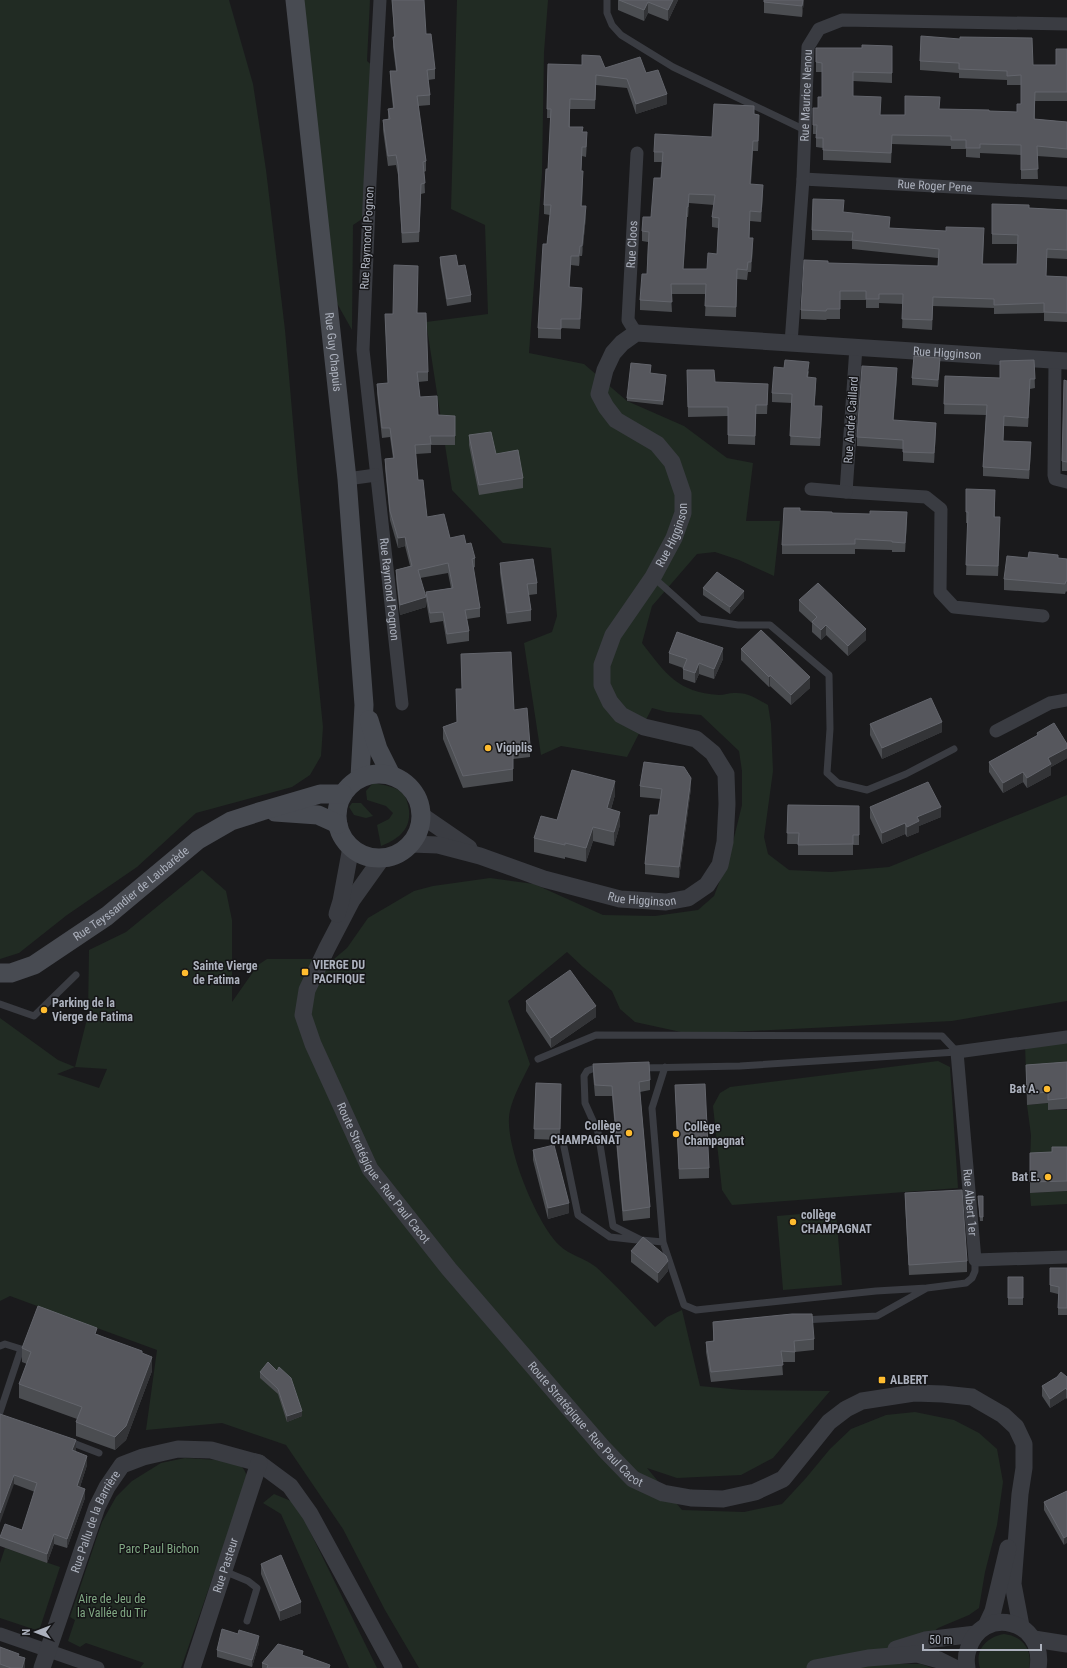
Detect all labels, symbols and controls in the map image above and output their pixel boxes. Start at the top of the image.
street label: Rue Maurice Nenou [797,49,815,142]
street label: Rue Roger Pene [897,177,973,195]
street label: Rue Raymond Pognon [357,186,377,290]
street label: Rue Cloos [624,220,640,269]
street label: Rue Guy Chapuis [322,312,344,392]
street label: Rue Higginson [912,344,982,362]
street label: Rue André Caillard [841,376,861,464]
street label: Rue Higginson [653,503,690,569]
street label: Rue Raymond Pognon [377,537,402,641]
place label: Vigiplis [496,741,533,755]
marker: Vigiplis [483,743,493,753]
street label: Rue Teyssandier de Laubarède [71,843,192,944]
street label: Rue Higginson [606,889,677,909]
place label: VIERGE DU PACIFIQUE [313,958,365,986]
place label: Sainte Vierge de Fatima [193,959,258,987]
marker: VIERGE DU PACIFIQUE [300,967,310,977]
marker: Sainte Vierge de Fatima [180,968,190,978]
place label: Parking de la Vierge de Fatima [52,996,133,1024]
marker: Parking de la Vierge de Fatima [39,1005,49,1015]
place label: Bat A. [1010,1082,1039,1096]
marker: Bat A. [1042,1084,1052,1094]
street label: Route Stratégique - Rue Paul Cacot [334,1100,433,1247]
place label: Collège CHAMPAGNAT [550,1119,621,1147]
place label: Collège Champagnat [684,1120,744,1148]
marker: Collège CHAMPAGNAT [624,1128,634,1138]
marker: Collège Champagnat [671,1129,681,1139]
street label: Rue Albert 1er [960,1168,980,1237]
place label: Bat E. [1012,1170,1040,1184]
marker: Bat E. [1043,1172,1053,1182]
place label: collège CHAMPAGNAT [801,1208,872,1236]
marker: collège CHAMPAGNAT [788,1217,798,1227]
street label: Route Stratégique - Rue Paul Cacot [525,1359,646,1490]
place label: ALBERT [890,1373,929,1387]
marker: ALBERT [877,1375,887,1385]
street label: Rue Pallu de la Barrière [68,1468,123,1575]
street label: Rue Pasteur [210,1536,241,1595]
park label: Parc Paul Bichon [119,1542,199,1556]
park label: Aire de Jeu de la Vallée du Tir [77,1592,147,1620]
north arrow [16,1612,56,1652]
scale bar [923,1626,1041,1652]
text: N [20,1628,33,1635]
text: 50 m [929,1633,953,1647]

